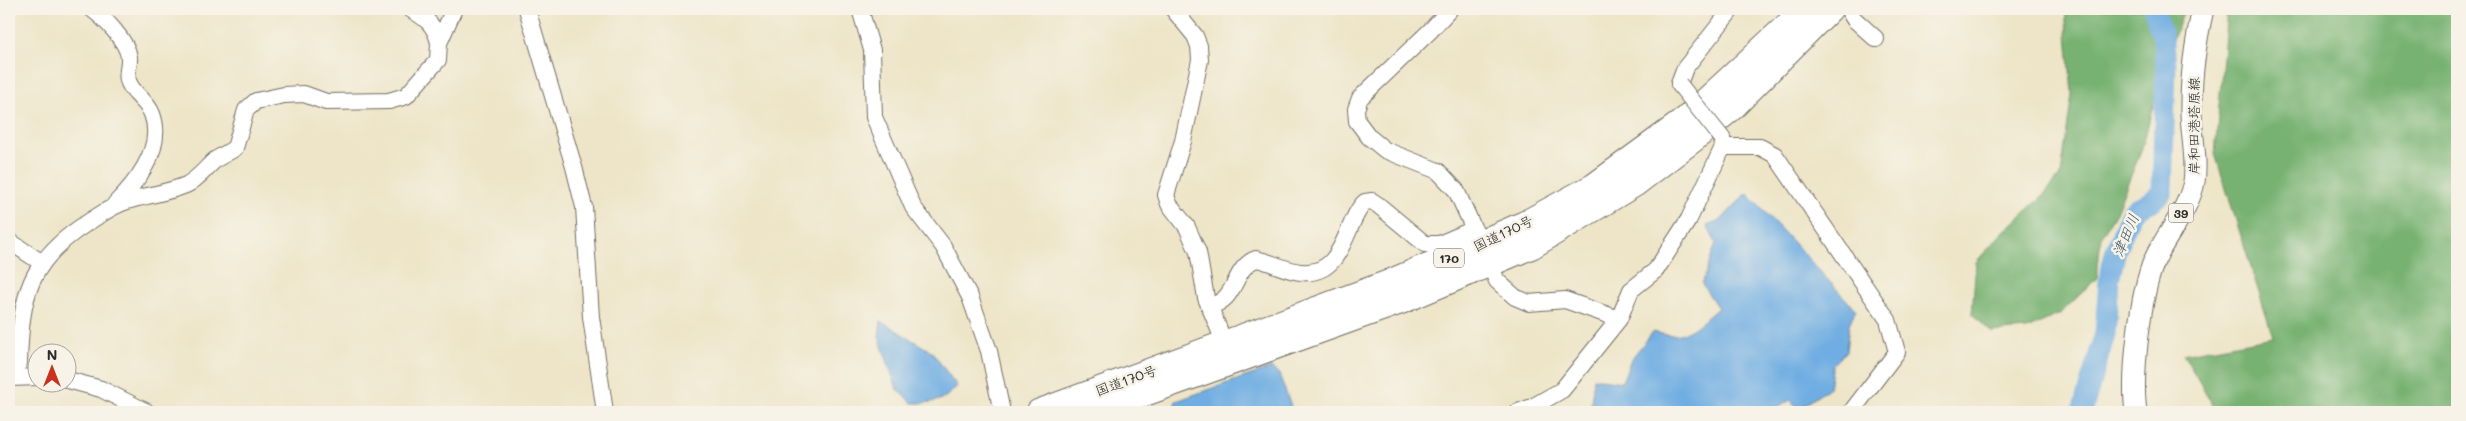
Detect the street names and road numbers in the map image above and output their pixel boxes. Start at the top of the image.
street label: 岸和田港塔原線 [2184,77,2203,175]
road number: 39 [2168,204,2194,222]
street label: 国道170号 [1470,210,1536,256]
road number: 170 [1434,248,1464,268]
street label: 国道170号 [1092,360,1160,400]

